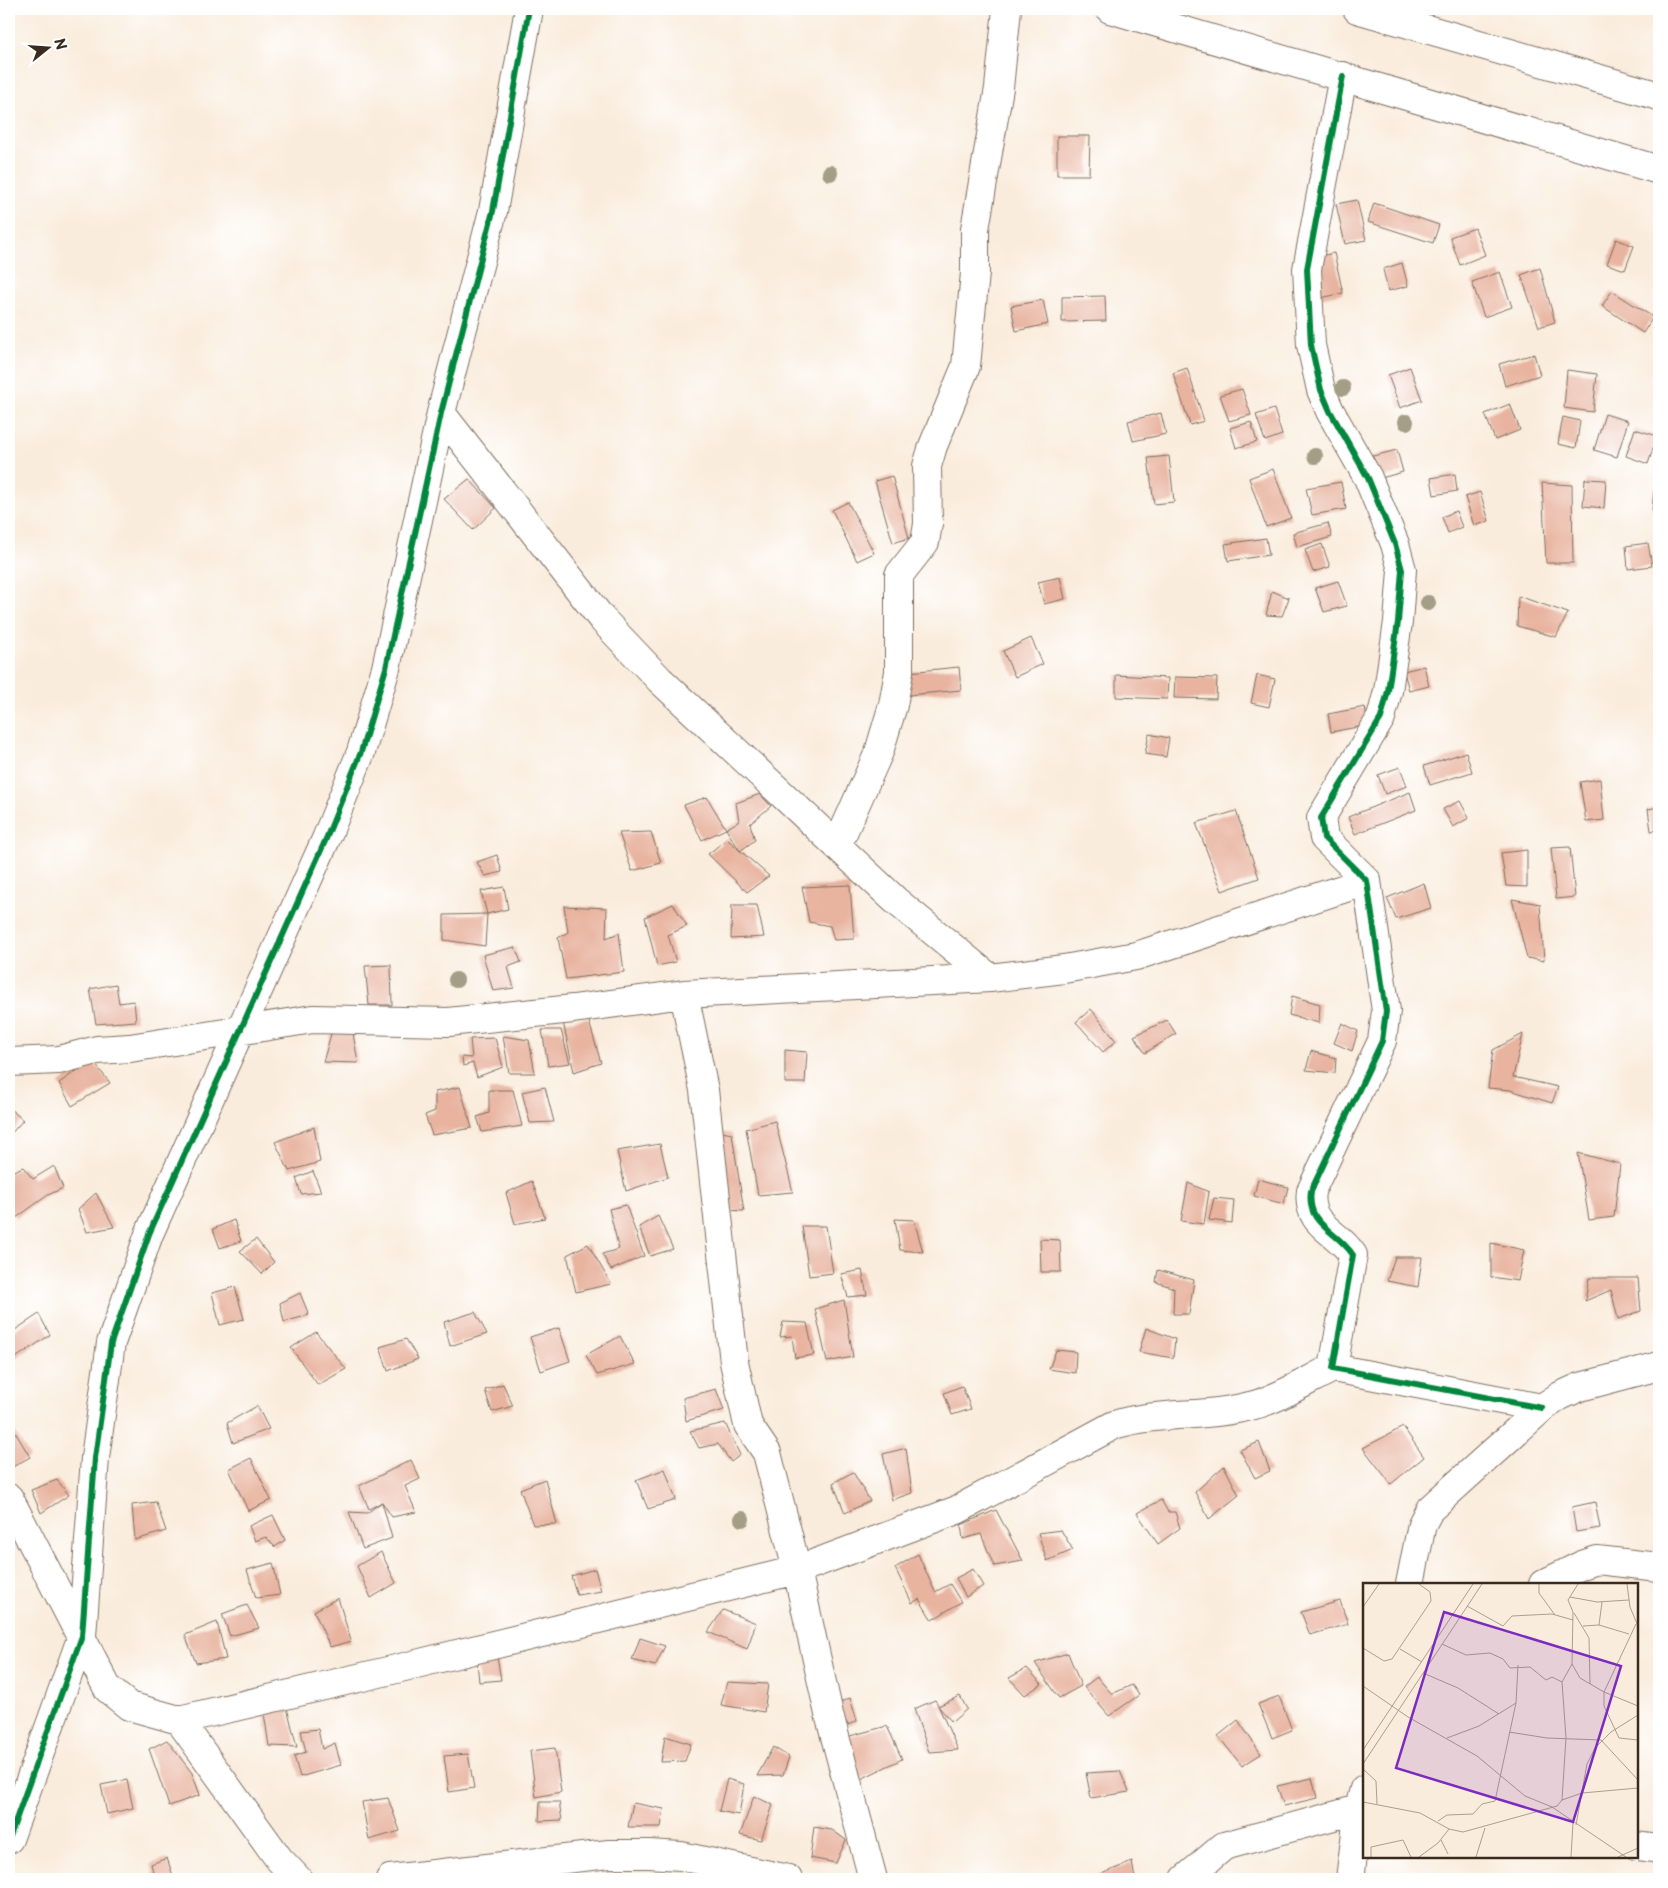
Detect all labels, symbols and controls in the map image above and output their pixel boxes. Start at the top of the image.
north arrow [22,22,72,72]
text: N [49,36,73,52]
inset map [1363,1583,1638,1858]

